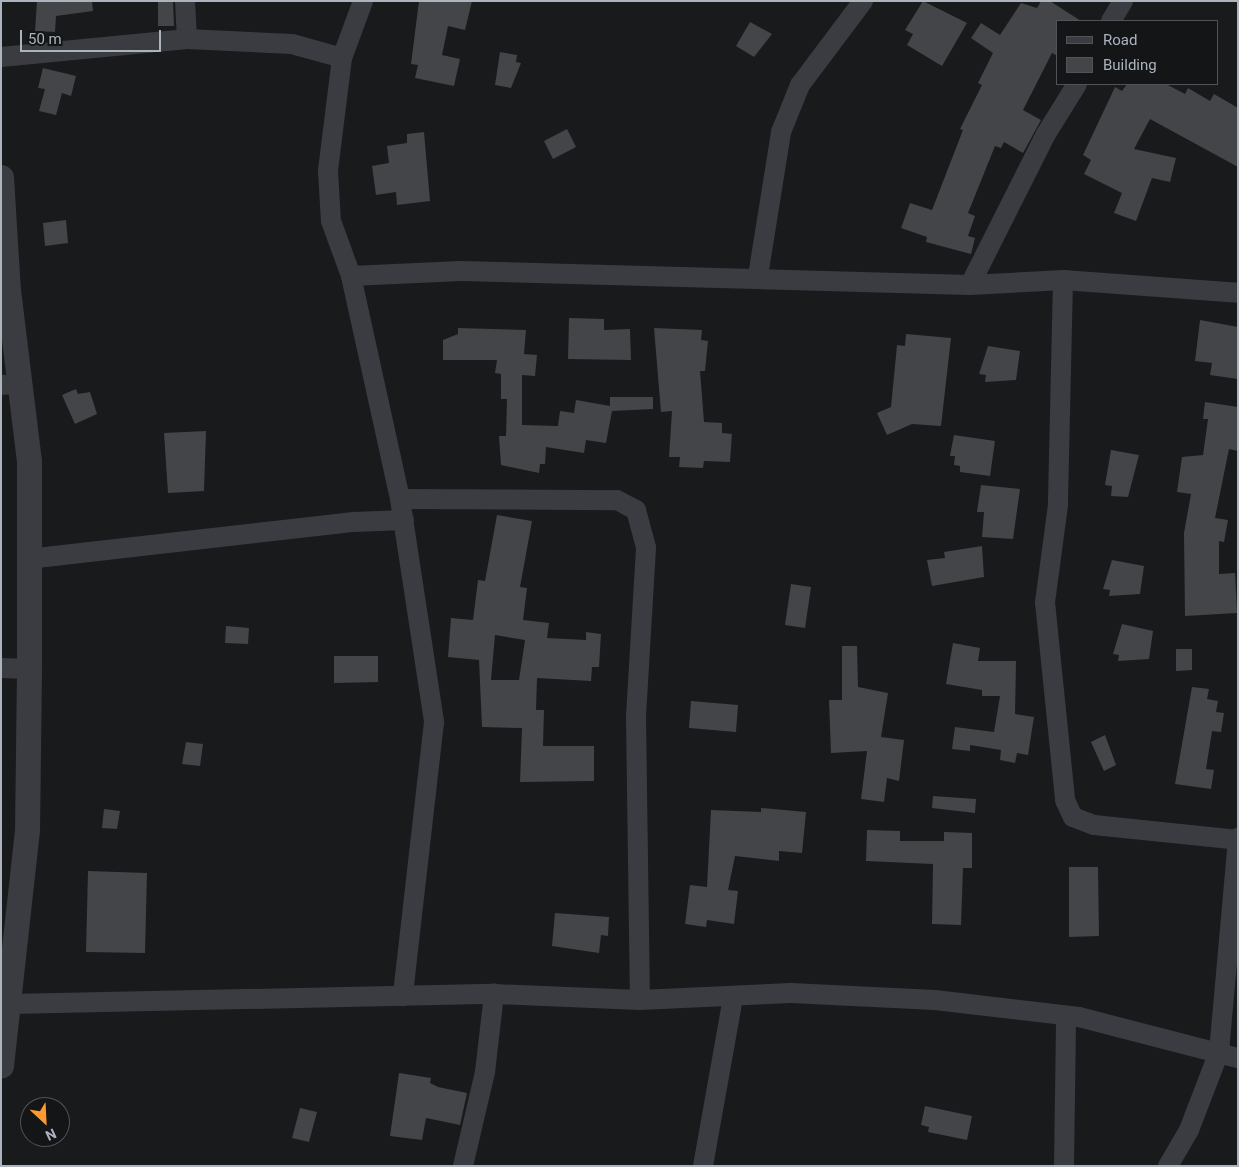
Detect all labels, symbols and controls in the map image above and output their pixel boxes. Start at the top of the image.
scale bar [22,20,164,52]
legend [1056,20,1219,85]
text: 50 m [28,30,62,48]
text: Road [1103,31,1137,49]
text: Building [1103,56,1157,74]
north arrow [20,1097,70,1147]
text: N [43,1125,59,1144]

